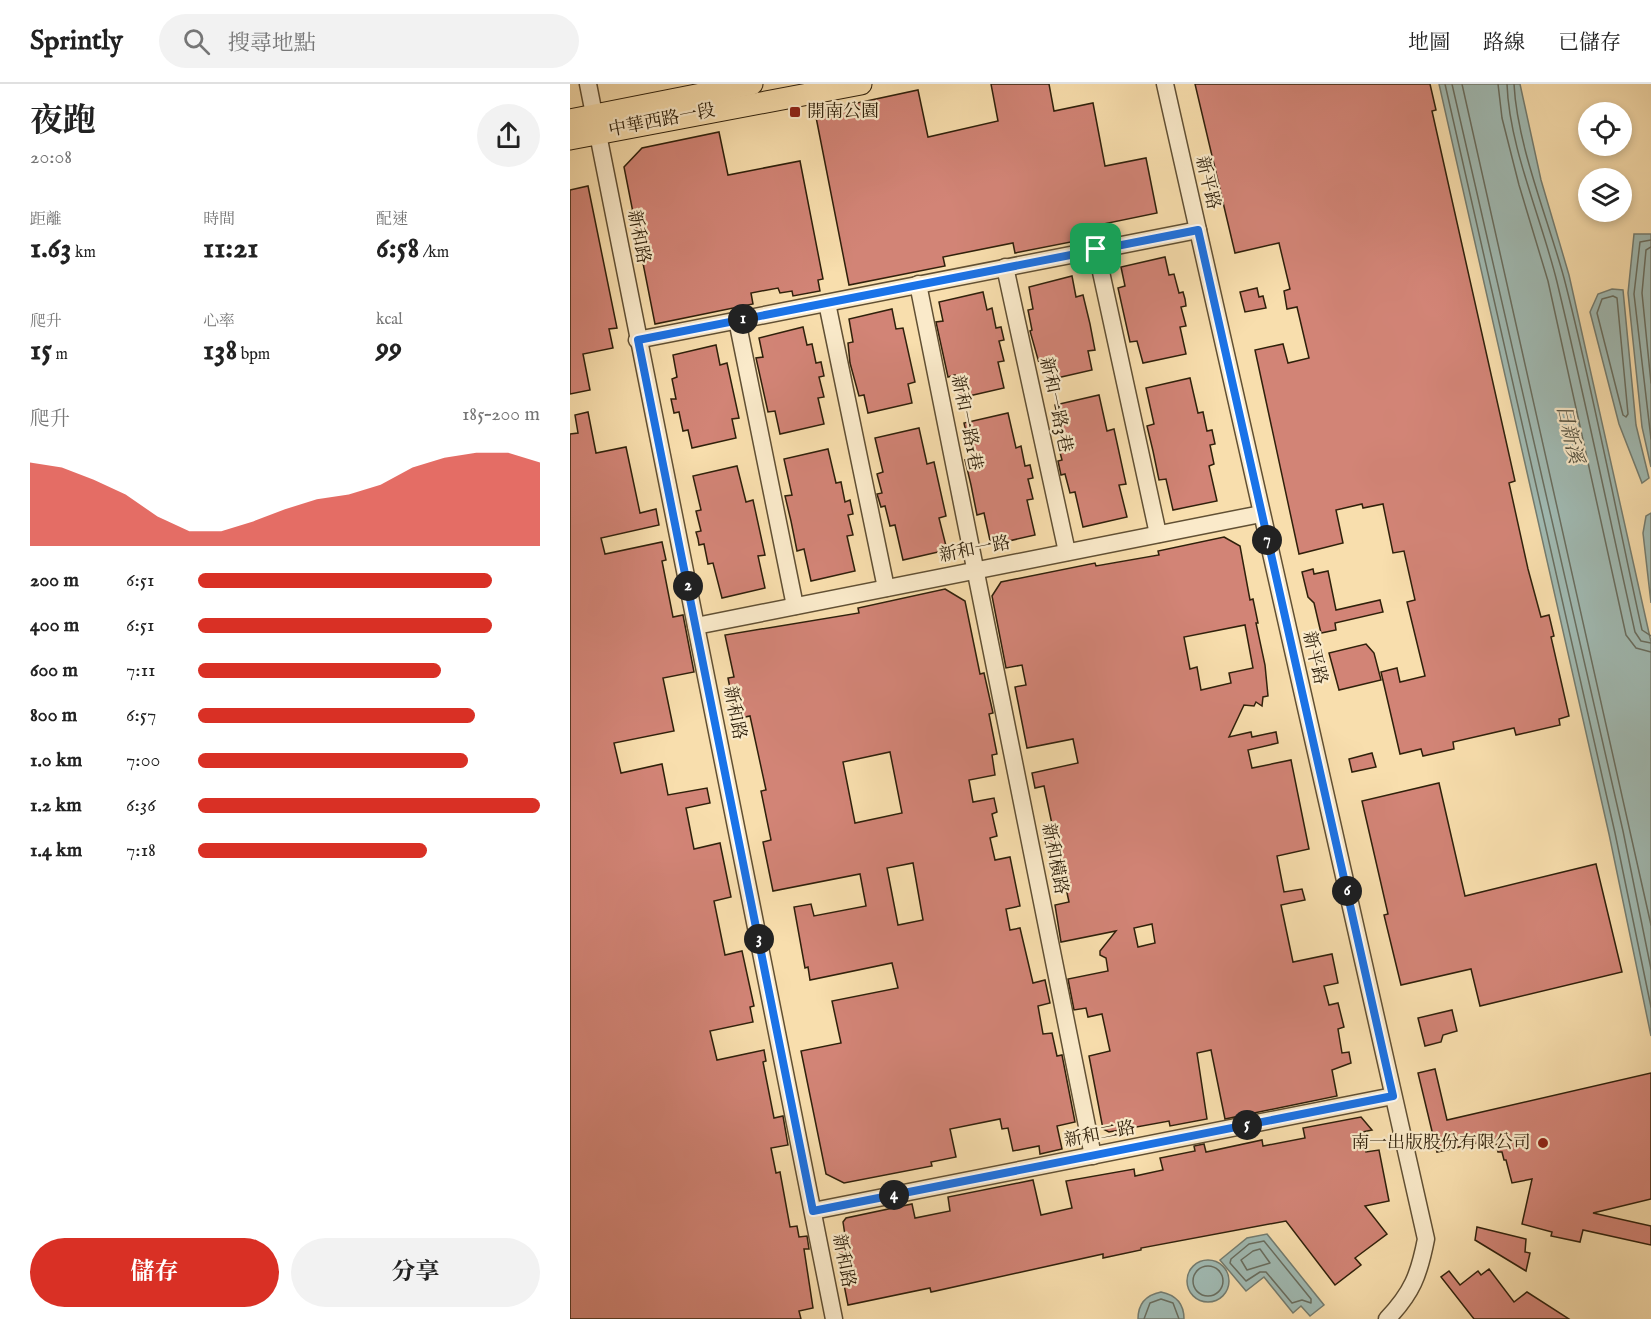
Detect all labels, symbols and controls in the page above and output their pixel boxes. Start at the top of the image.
search box [159,14,579,68]
text: Sprintly [30,24,123,59]
icon: search [180,25,213,58]
text: 搜尋地點 [228,30,316,58]
text: 地圖 [1408,30,1450,57]
text: 路線 [1483,30,1525,57]
text: 已儲存 [1558,30,1621,57]
street label: 中華西路一段 [607,99,717,143]
text: 夜跑 [30,101,96,143]
place label: 開南公園 [807,101,879,124]
map controls [1578,102,1632,222]
button: locate [1578,102,1632,156]
button: share [477,104,540,167]
marker: 開南公園 [788,105,802,119]
text: 20:08 [30,145,72,170]
street label: 新平路 [1190,154,1224,212]
button: layers [1578,168,1632,222]
street label: 新和路 [622,208,654,266]
text: 距離 [30,210,62,230]
text: 時間 [203,210,235,230]
text: 配速 [376,210,408,230]
pin [1070,223,1121,274]
text: 1.63 [30,230,71,268]
text: 11:21 [203,230,259,268]
text: 6:58 [376,230,419,268]
icon: arrive [1079,232,1112,265]
text: km [71,243,96,263]
text: /km [419,243,449,263]
pin: 1 [728,304,758,334]
text: 1 [740,309,746,329]
text: kcal [376,310,403,330]
text: 爬升 [30,312,62,332]
text: 心率 [203,312,235,332]
text: 99 [376,330,402,368]
text: 15 [30,332,52,370]
text: 138 [203,332,237,370]
text: m [52,345,68,365]
text: bpm [237,345,270,365]
street label: 新和一路3巷 [1034,355,1076,455]
street label: 新和一路1巷 [945,373,987,473]
text: 185–200 m [462,402,540,427]
water label: 日新溪 [1550,402,1588,468]
text: 爬升 [30,407,70,432]
pin: 7 [1252,525,1282,555]
text: 7 [1263,530,1271,550]
street label: 新和一路 [937,532,1013,568]
text: 200 m [30,568,79,593]
text: 6:51 [126,568,154,593]
pin: 2 [673,571,703,601]
text: 2 [684,576,692,596]
text: 400 m [30,613,79,638]
text: 6:51 [126,613,154,638]
street label: 新平路 [1297,629,1331,687]
text: 600 m [30,658,78,683]
text: 7:11 [126,658,156,683]
street label: 新和路 [718,684,750,742]
text: 800 m [30,703,77,728]
text: 6:57 [126,703,156,728]
text: 1.0 km [30,748,82,773]
text: 7:00 [126,748,160,773]
text: 1.2 km [30,793,82,818]
text: 6:36 [126,793,156,818]
street label: 新和橫路 [1036,821,1072,897]
text: 1.4 km [30,838,82,863]
text: 7:18 [126,838,156,863]
pin: 6 [1332,876,1362,906]
text: 6 [1344,881,1350,901]
pin: 3 [744,924,774,954]
text: 3 [756,929,762,949]
pin: 5 [1232,1110,1262,1140]
text: 5 [1244,1115,1250,1135]
street label: 新和二路 [1062,1117,1138,1153]
place label: 南一出版股份有限公司 [1351,1132,1531,1155]
marker: 南一出版股份有限公司 [1536,1136,1550,1150]
pin: 4 [879,1180,909,1210]
text: 4 [890,1185,898,1205]
street label: 新和路 [827,1232,859,1290]
button: 儲存 [30,1238,279,1307]
button: 分享 [291,1238,540,1307]

